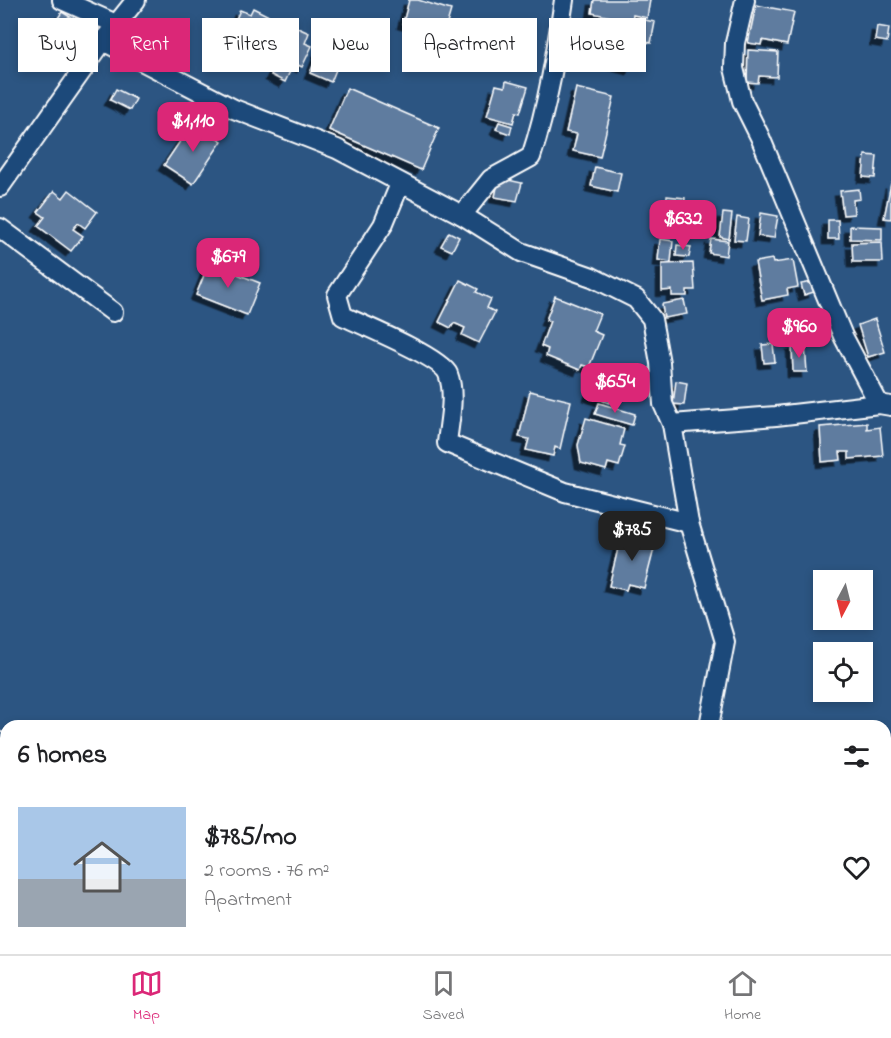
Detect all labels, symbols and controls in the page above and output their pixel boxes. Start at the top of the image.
chip: Buy [18,18,98,72]
chip: Rent [110,18,190,72]
chip: Filters [202,18,299,72]
chip: New [311,18,390,72]
chip: Apartment [402,18,537,72]
chip: House [549,18,646,72]
pin: $1,110 [144,102,242,153]
text: $1,110 [171,107,215,136]
pin: $632 [647,200,719,251]
text: $632 [663,205,703,234]
pin: $679 [192,238,264,289]
text: $679 [210,243,246,272]
pin: $960 [763,308,835,359]
text: $960 [781,313,817,342]
pin: $654 [579,363,651,414]
text: $654 [595,368,635,397]
pin: $785 [596,511,668,562]
text: $785 [612,516,652,545]
north arrow [813,570,873,630]
map controls [813,570,873,702]
button: locate [813,642,873,702]
text: 6 homes [18,737,107,775]
icon: filters [840,740,873,773]
text: $785/mo [204,819,297,857]
icon: home [66,831,138,903]
icon: heart [840,851,873,884]
text: 2 rooms · 76 m² [204,857,329,886]
text: Apartment [204,886,292,915]
tab: Map [130,967,163,1027]
tab: Saved [423,967,464,1027]
tab: Home [724,967,761,1027]

